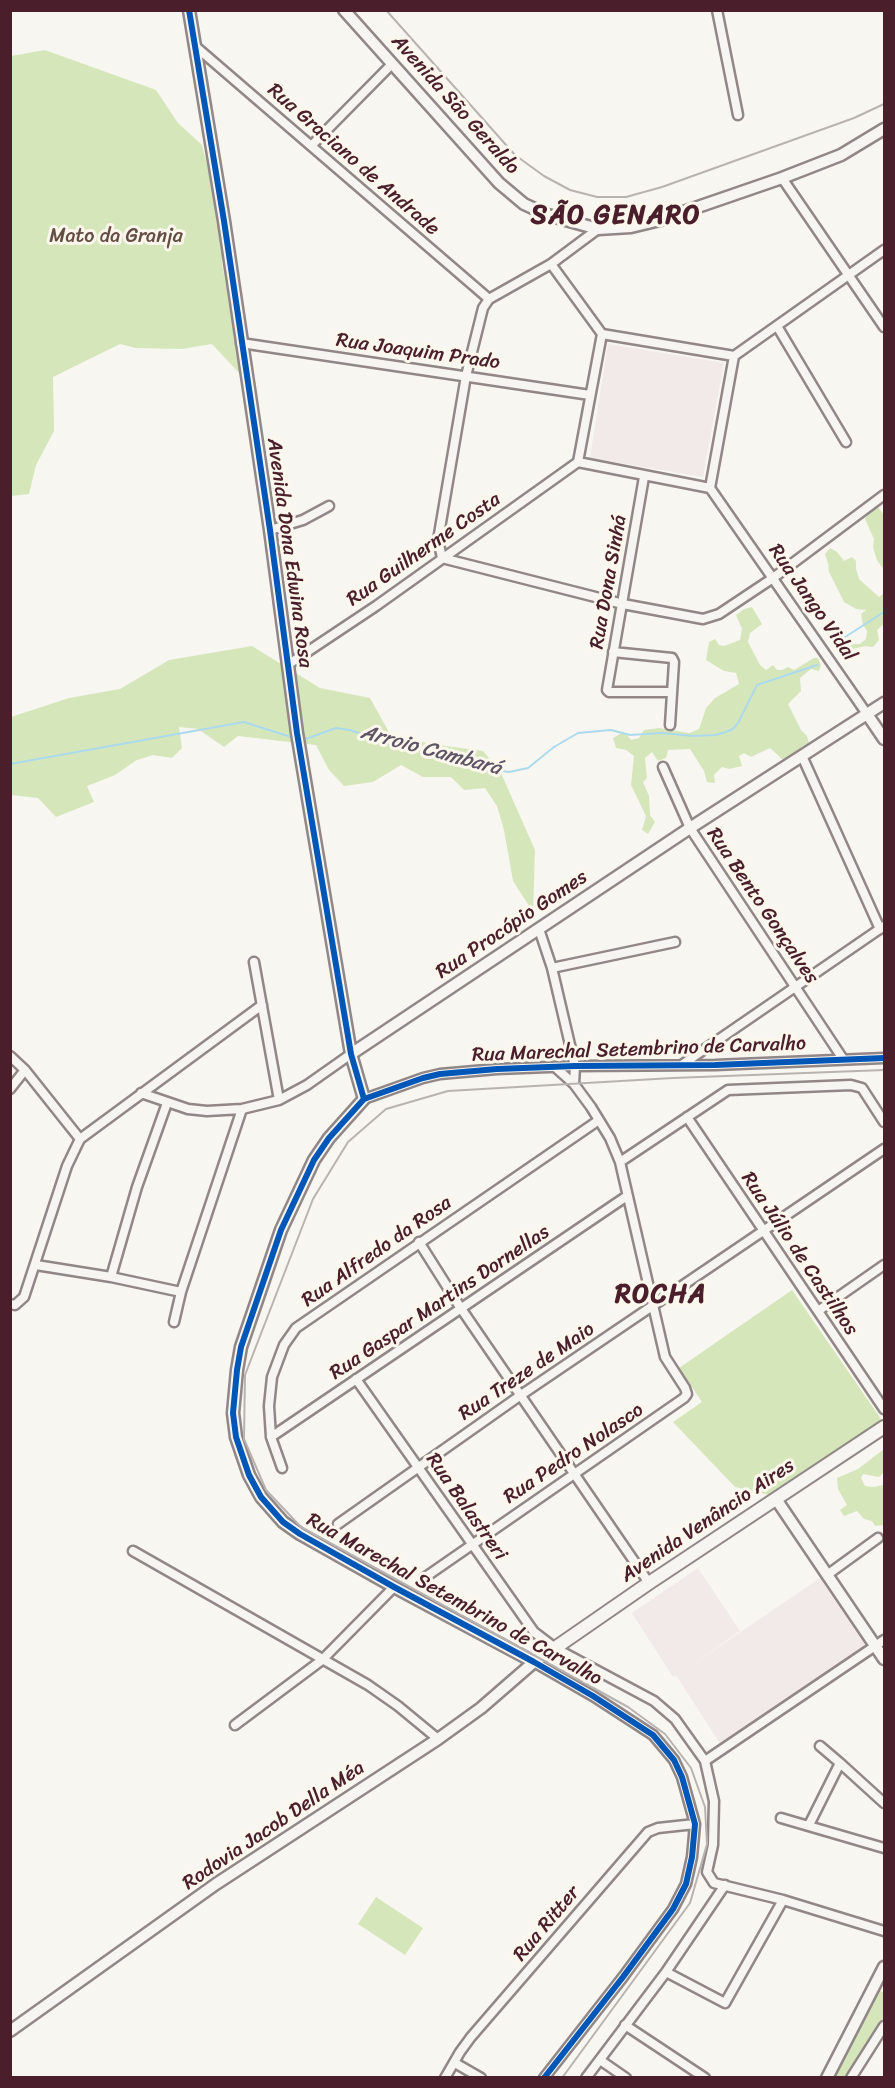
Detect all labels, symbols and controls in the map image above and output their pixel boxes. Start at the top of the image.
street label: Avenida São Geraldo [386,30,524,180]
street label: Rua Graciano de Andrade [262,79,444,241]
district label: SÃO GENARO [531,200,701,232]
park label: Mato da Granja [49,225,183,249]
street label: Rua Joaquim Prado [334,329,502,375]
street label: Avenida Dona Edwina Rosa [261,437,317,669]
street label: Rua Guilherme Costa [342,488,506,612]
street label: Rua Dona Sinhá [585,513,633,651]
street label: Rua Jango Vidal [763,540,861,666]
water label: Arroio Cambará [358,720,504,782]
street label: Rua Bento Gonçalves [701,823,823,989]
street label: Rua Procópio Gomes [432,865,592,985]
street label: Rua Marechal Setembrino de Carvalho [472,1032,806,1068]
street label: Rua Júlio de Castilhos [735,1168,863,1340]
street label: Rua Alfredo da Rosa [297,1191,457,1313]
street label: Rua Gaspar Martins Dornellas [326,1220,554,1386]
district label: ROCHA [615,1279,707,1311]
street label: Rua Treze de Maio [455,1318,599,1426]
street label: Rua Pedro Nolasco [500,1398,648,1510]
street label: Rua Balastreri [420,1449,512,1565]
street label: Avenida Venâncio Aires [617,1454,799,1588]
street label: Rua Marechal Setembrino de Carvalho [302,1508,606,1692]
street label: Rodovia Jacob Della Méa [179,1756,369,1896]
street label: Rua Ritter [509,1882,585,1966]

